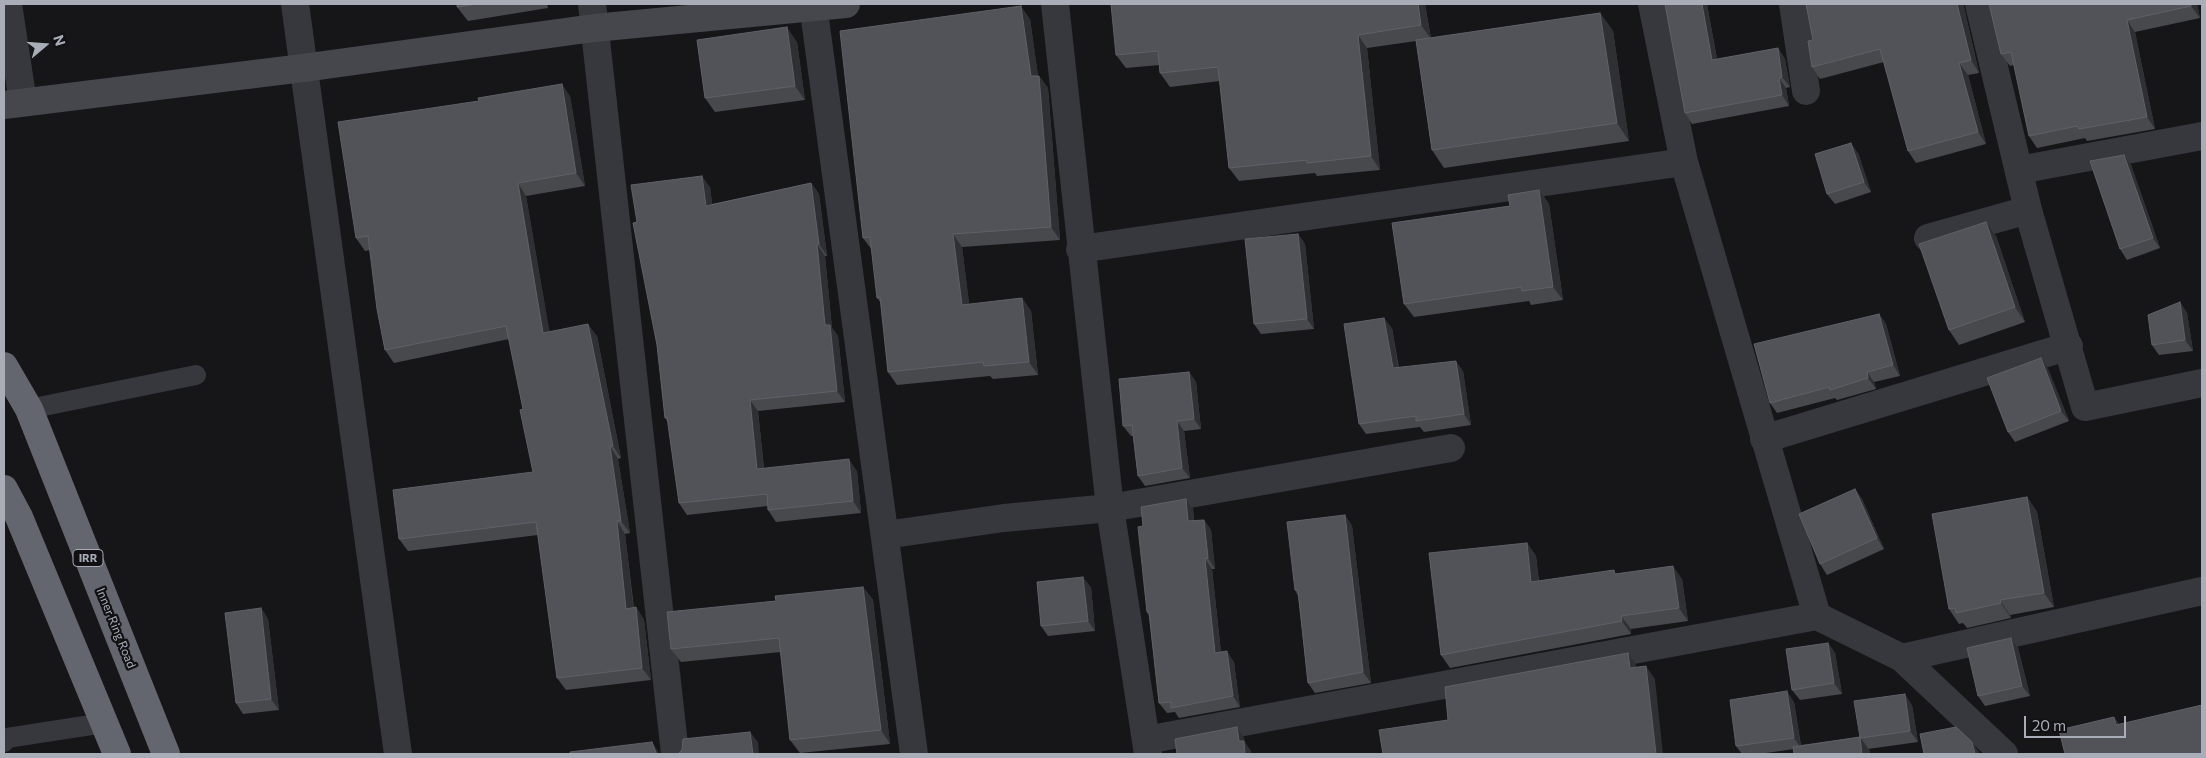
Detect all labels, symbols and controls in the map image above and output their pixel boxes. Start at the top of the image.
north arrow [20,20,70,70]
text: N [50,33,69,48]
road number: IRR [73,550,103,566]
street label: Inner Ring Road [93,586,139,670]
scale bar [2026,706,2128,738]
text: 20 m [2032,716,2066,734]

